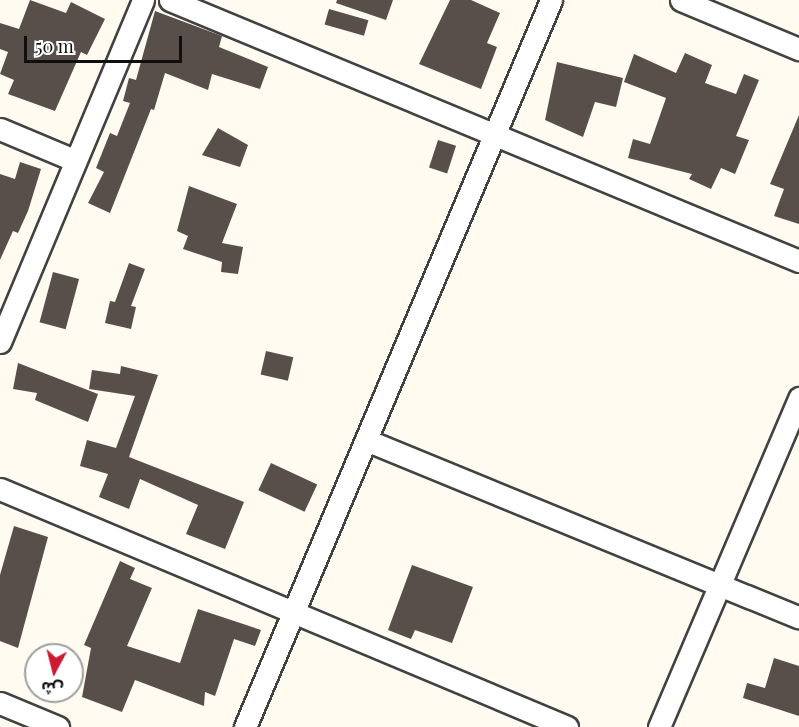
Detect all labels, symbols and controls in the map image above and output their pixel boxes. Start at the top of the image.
scale bar [27,24,184,62]
text: 50 m [35,34,74,58]
north arrow [24,643,84,703]
text: ش [40,678,64,701]

